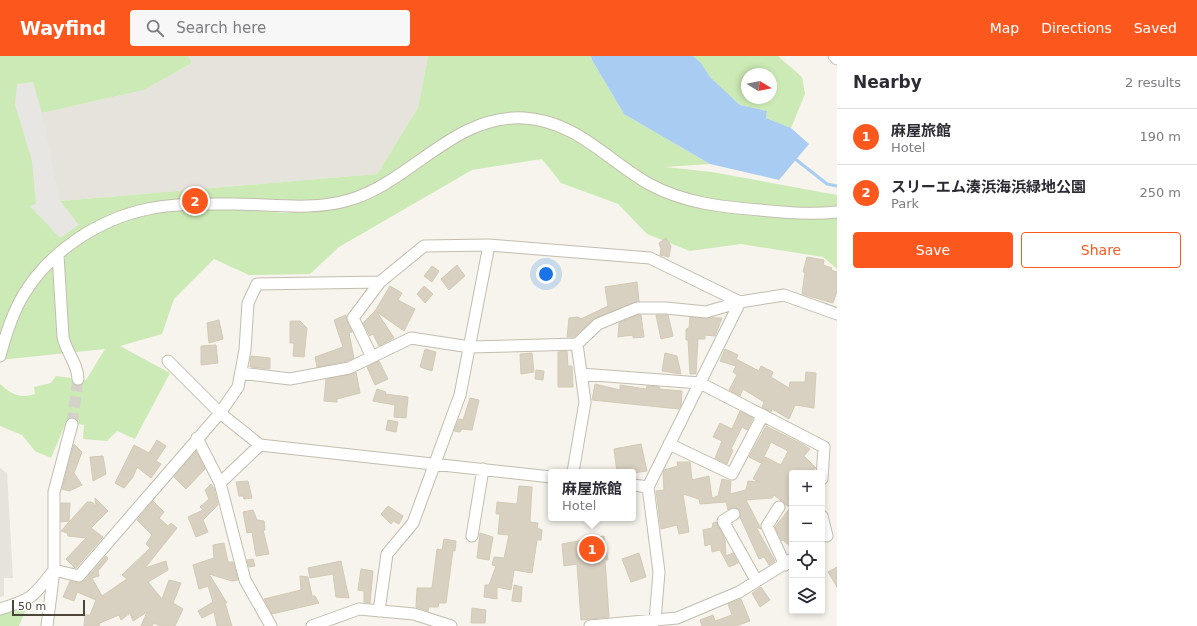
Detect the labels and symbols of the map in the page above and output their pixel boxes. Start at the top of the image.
north arrow [741,68,777,104]
pin: 2 [182,186,208,216]
your location [536,264,556,284]
pin: 1 [579,534,605,564]
scale bar [12,598,85,617]

